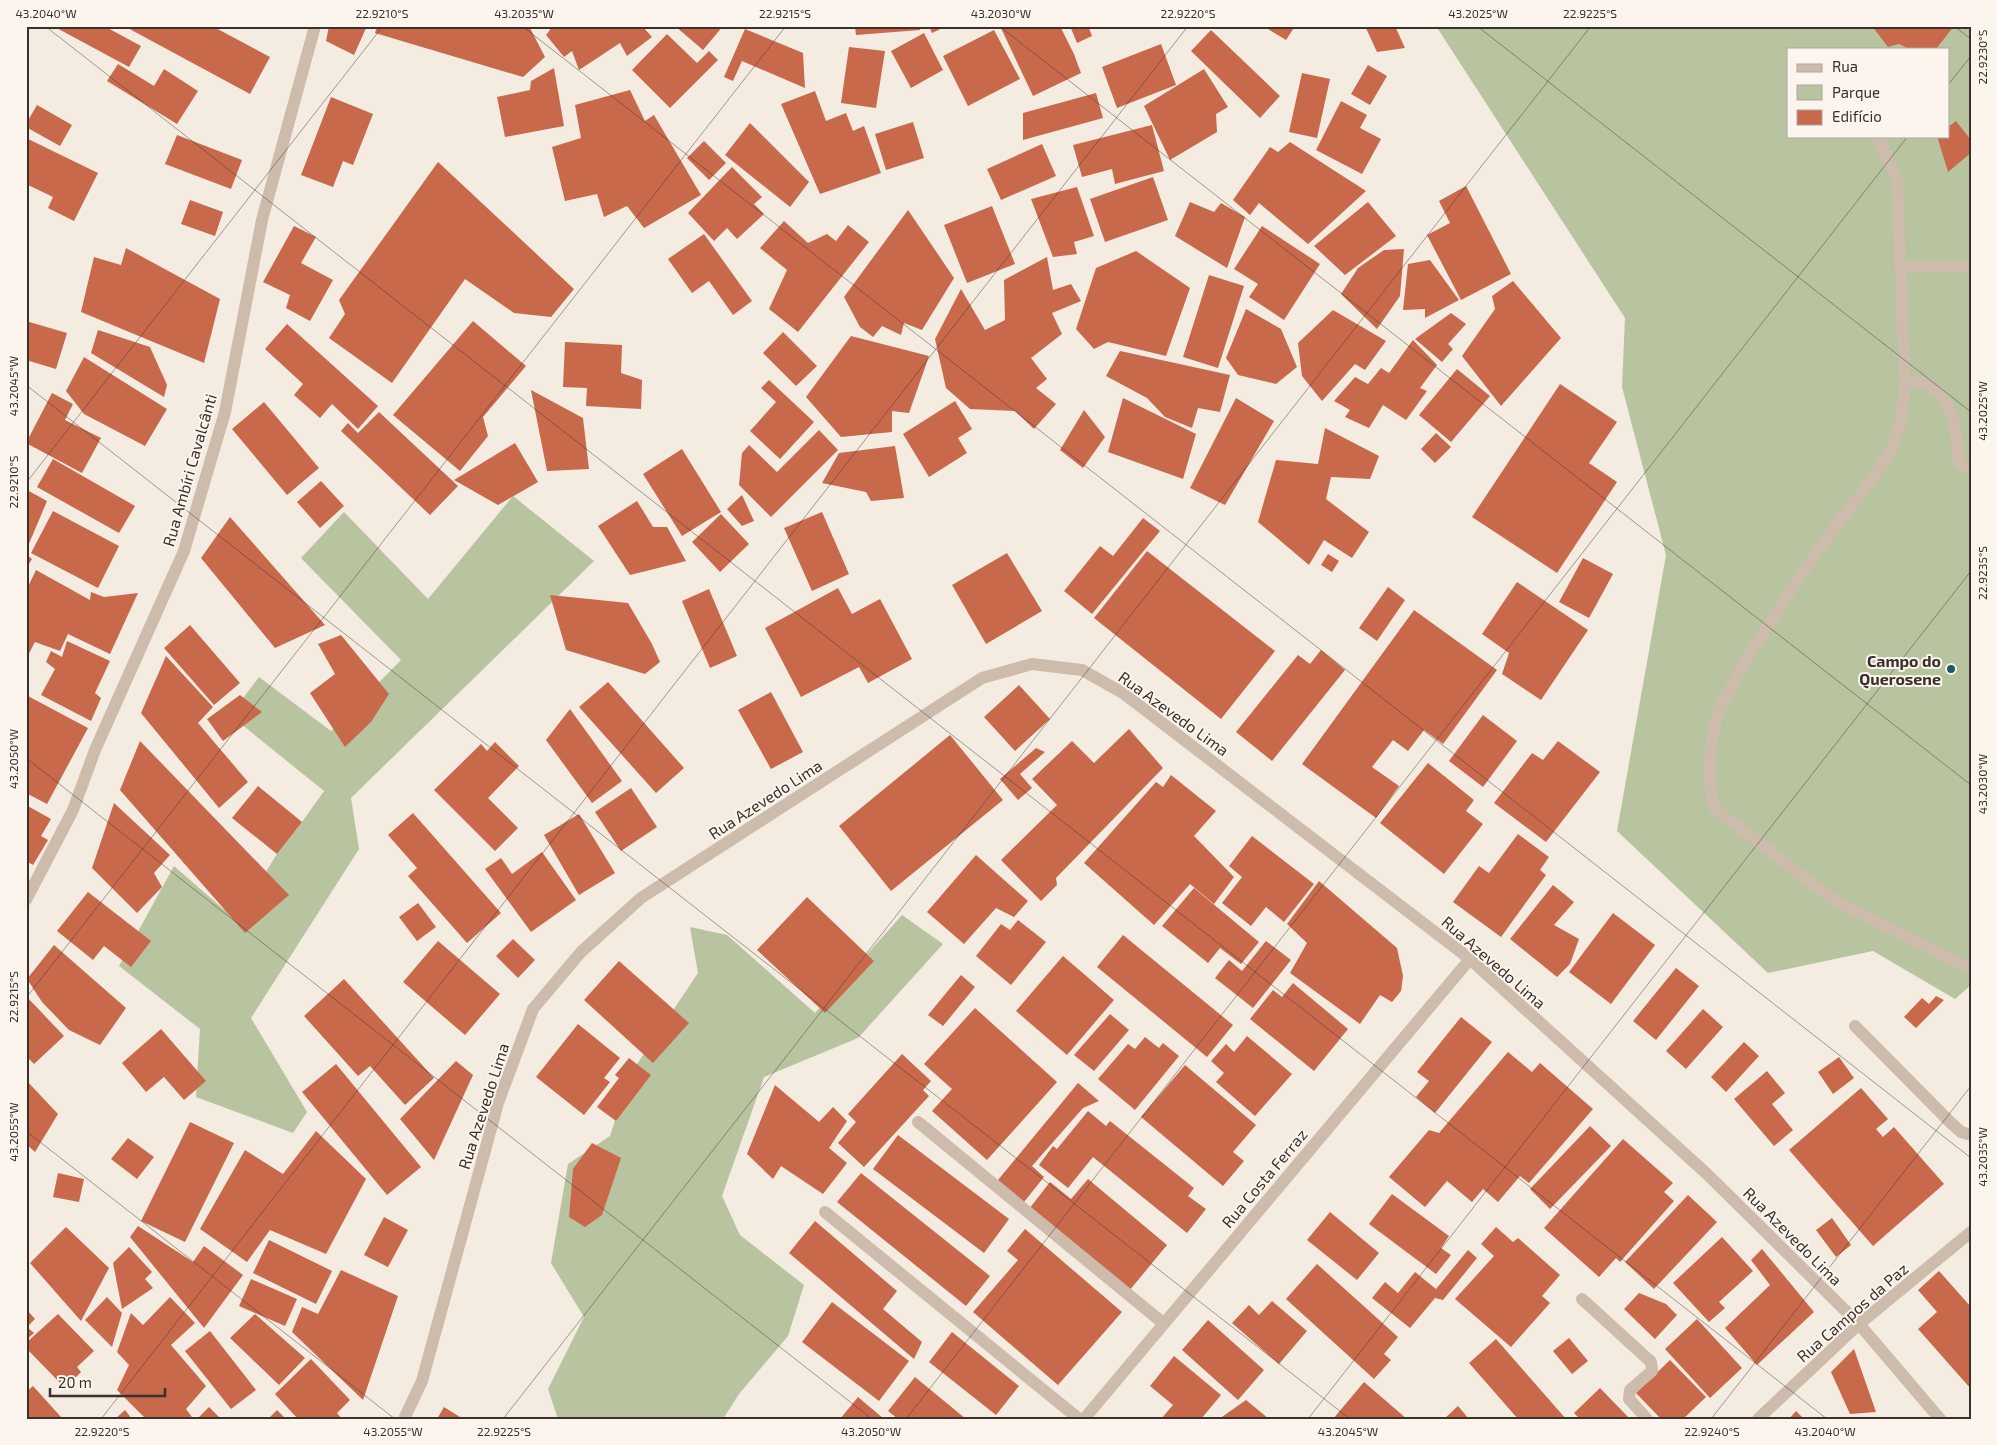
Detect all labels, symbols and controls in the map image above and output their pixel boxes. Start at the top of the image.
text: 43.2040°W [15,6,77,20]
text: 22.9210°S [356,6,409,20]
text: 43.2035°W [494,6,554,20]
text: 22.9215°S [759,6,811,20]
text: 43.2030°W [971,6,1031,20]
text: 22.9220°S [1161,6,1216,20]
text: 43.2025°W [1448,6,1508,20]
text: 22.9225°S [1563,6,1617,20]
text: 22.9230°S [1975,29,1989,84]
legend [1787,48,1950,138]
text: Rua [1832,57,1858,75]
text: Parque [1832,83,1880,101]
text: Edifício [1832,107,1882,125]
text: 43.2045°W [6,356,20,416]
text: 43.2025°W [1975,381,1989,441]
street label: Rua Ambíri Cavalcânti [158,392,220,548]
text: 22.9210°S [6,455,20,508]
text: 22.9235°S [1975,546,1989,600]
place label: Campo do Querosene [1859,651,1941,689]
marker: Campo do Querosene [1945,663,1957,675]
street label: Rua Azevedo Lima [1115,667,1233,759]
text: 43.2050°W [6,729,20,789]
text: 43.2030°W [1975,754,1989,814]
street label: Rua Azevedo Lima [705,755,825,843]
street label: Rua Azevedo Lima [1438,912,1550,1012]
text: 22.9215°S [6,971,20,1023]
street label: Rua Azevedo Lima [454,1041,512,1171]
text: 43.2055°W [6,1102,20,1162]
street label: Rua Costa Ferraz [1217,1125,1311,1231]
text: 43.2035°W [1975,1127,1989,1187]
street label: Rua Azevedo Lima [1740,1183,1846,1289]
street label: Rua Campos da Paz [1792,1259,1912,1365]
scale bar [50,1365,165,1397]
text: 20 m [58,1373,92,1391]
text: 22.9220°S [75,1424,130,1438]
text: 43.2055°W [363,1424,423,1438]
text: 22.9225°S [477,1424,531,1438]
text: 43.2050°W [841,1424,901,1438]
text: 43.2045°W [1318,1424,1378,1438]
text: 22.9240°S [1684,1424,1740,1438]
text: 43.2040°W [1794,1424,1856,1438]

